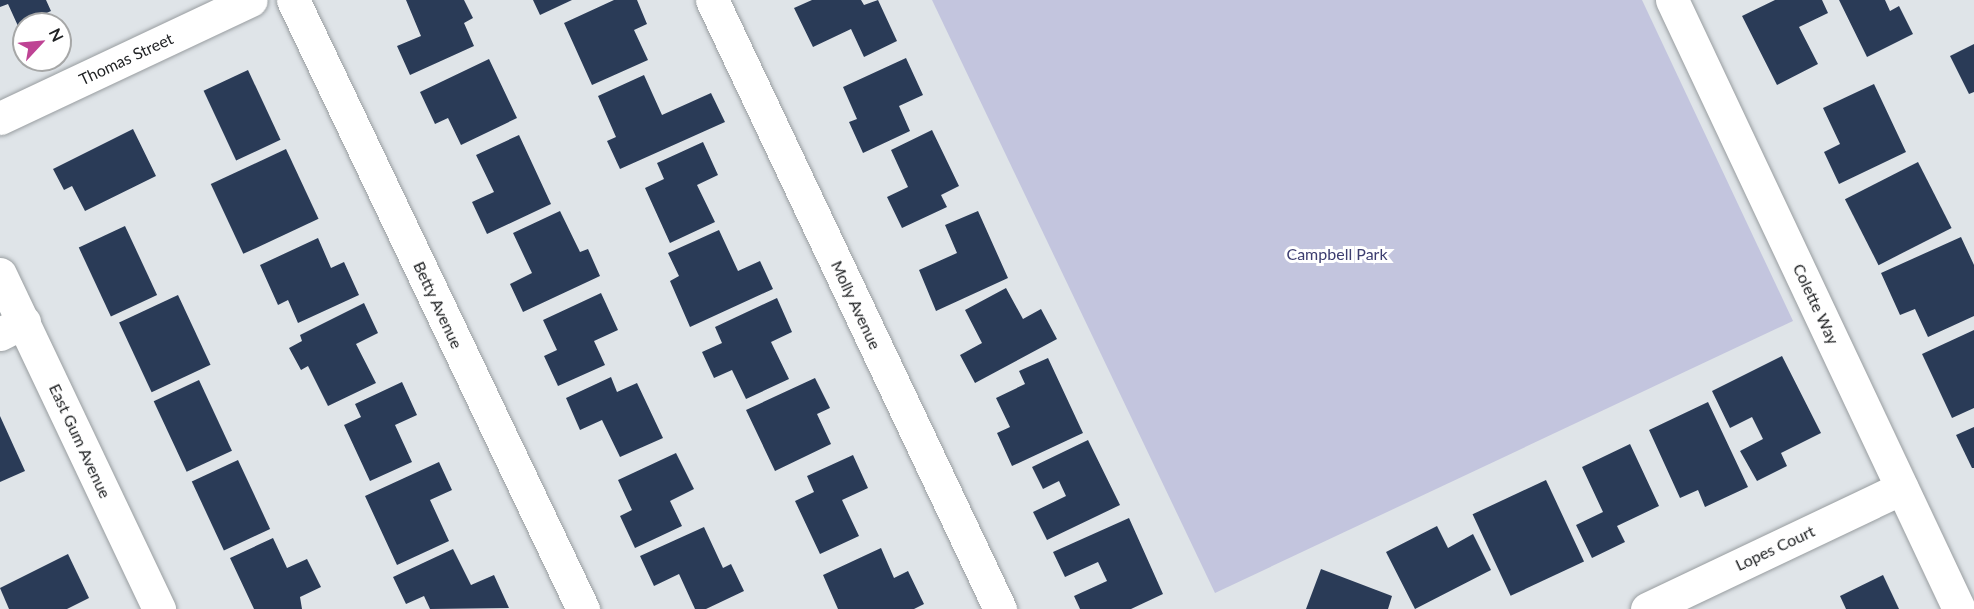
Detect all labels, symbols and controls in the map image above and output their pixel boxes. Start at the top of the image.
north arrow [12,12,72,72]
text: N [46,25,68,44]
street label: Thomas Street [76,29,176,89]
park label: Campbell Park [1286,244,1388,264]
street label: Molly Avenue [827,257,885,353]
street label: Betty Avenue [409,258,467,352]
street label: Colette Way [1789,261,1843,347]
street label: East Gum Avenue [45,381,115,501]
street label: Lopes Court [1732,521,1818,575]

